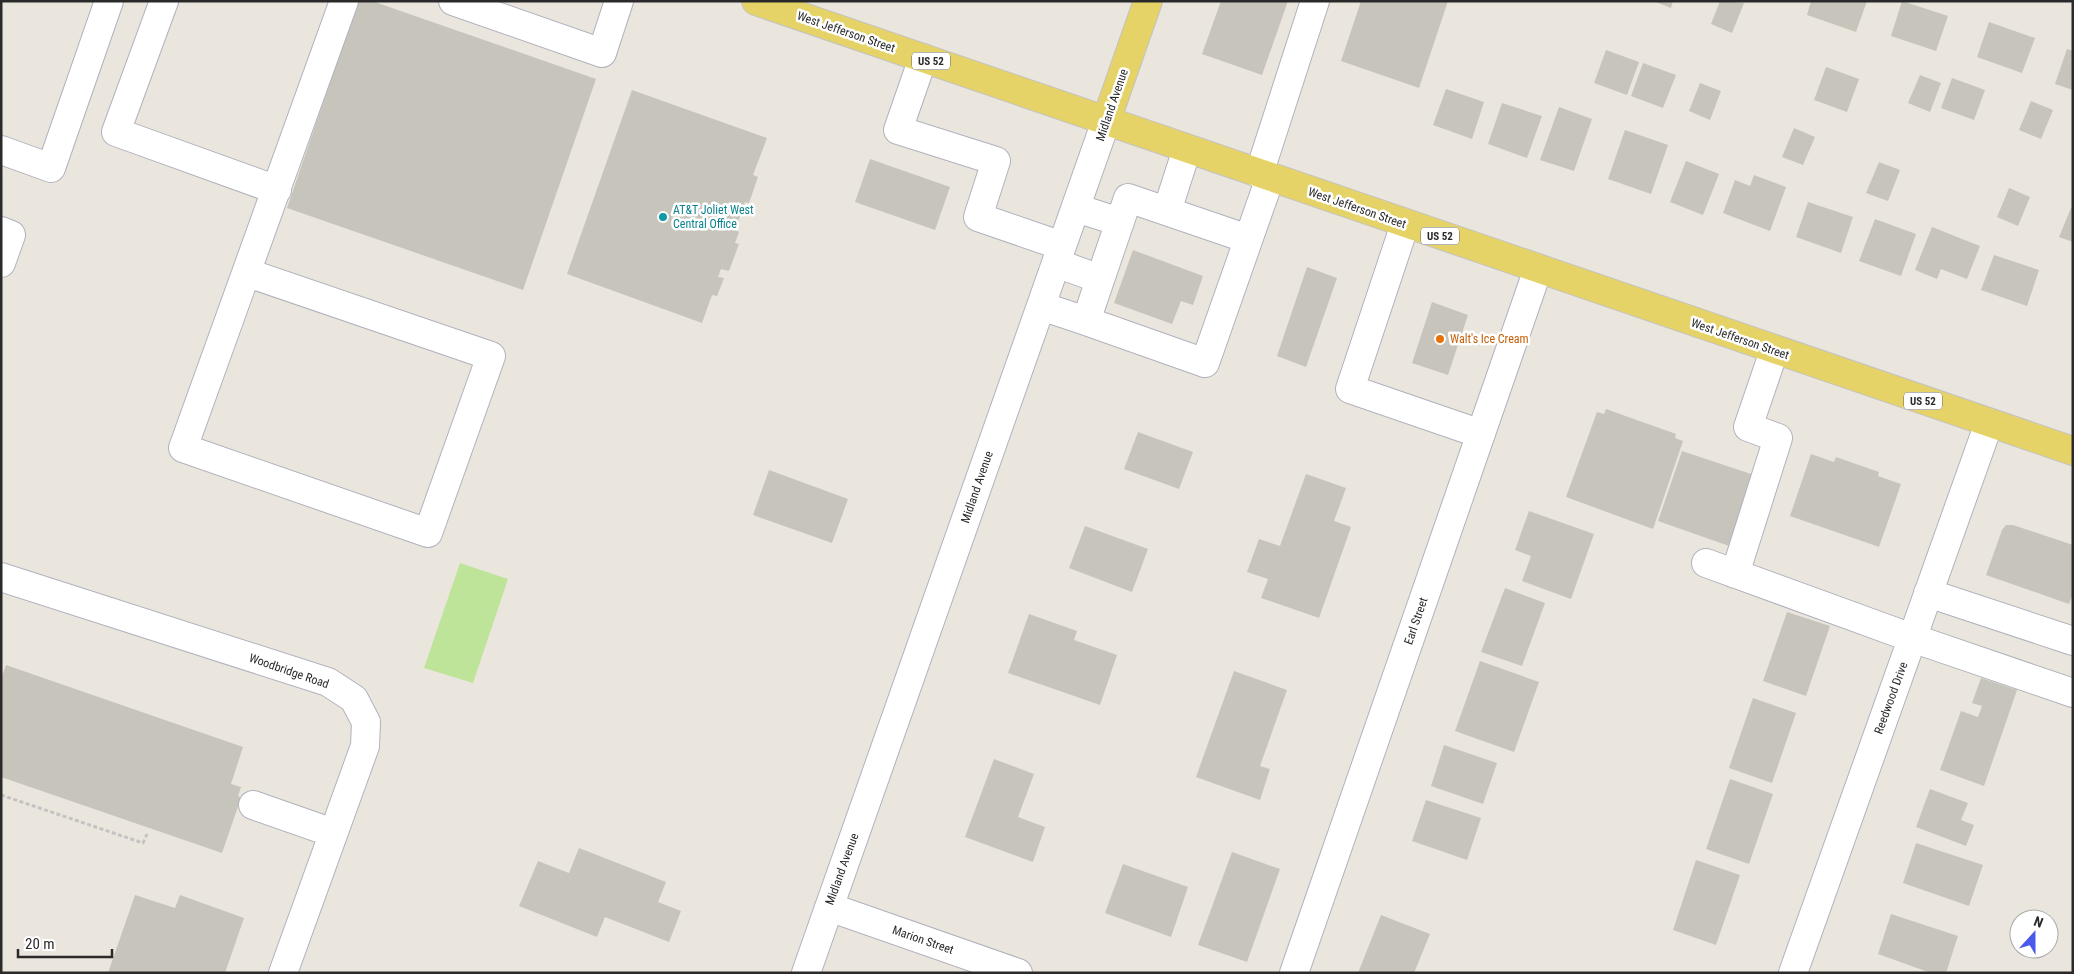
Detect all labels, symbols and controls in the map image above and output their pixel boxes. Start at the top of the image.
street label: West Jefferson Street [795,9,897,55]
road number: US 52 [912,52,950,70]
street label: Midland Avenue [1093,67,1131,143]
street label: West Jefferson Street [1306,185,1408,231]
place label: AT&T Joliet West Central Office [673,203,754,231]
marker: AT&T Joliet West Central Office [657,211,669,223]
road number: US 52 [1421,228,1459,245]
street label: West Jefferson Street [1689,316,1791,362]
place label: Walt's Ice Cream [1450,332,1529,346]
marker: Walt's Ice Cream [1434,333,1446,345]
road number: US 52 [1904,392,1942,410]
street label: Midland Avenue [958,449,996,525]
street label: Earl Street [1401,595,1431,646]
street label: Woodbridge Road [247,651,331,691]
street label: Reedwood Drive [1871,660,1911,736]
street label: Midland Avenue [823,831,862,907]
north arrow [2009,909,2059,959]
text: N [2032,913,2046,931]
street label: Marion Street [890,923,956,957]
scale bar [18,926,111,958]
text: 20 m [25,935,55,953]

